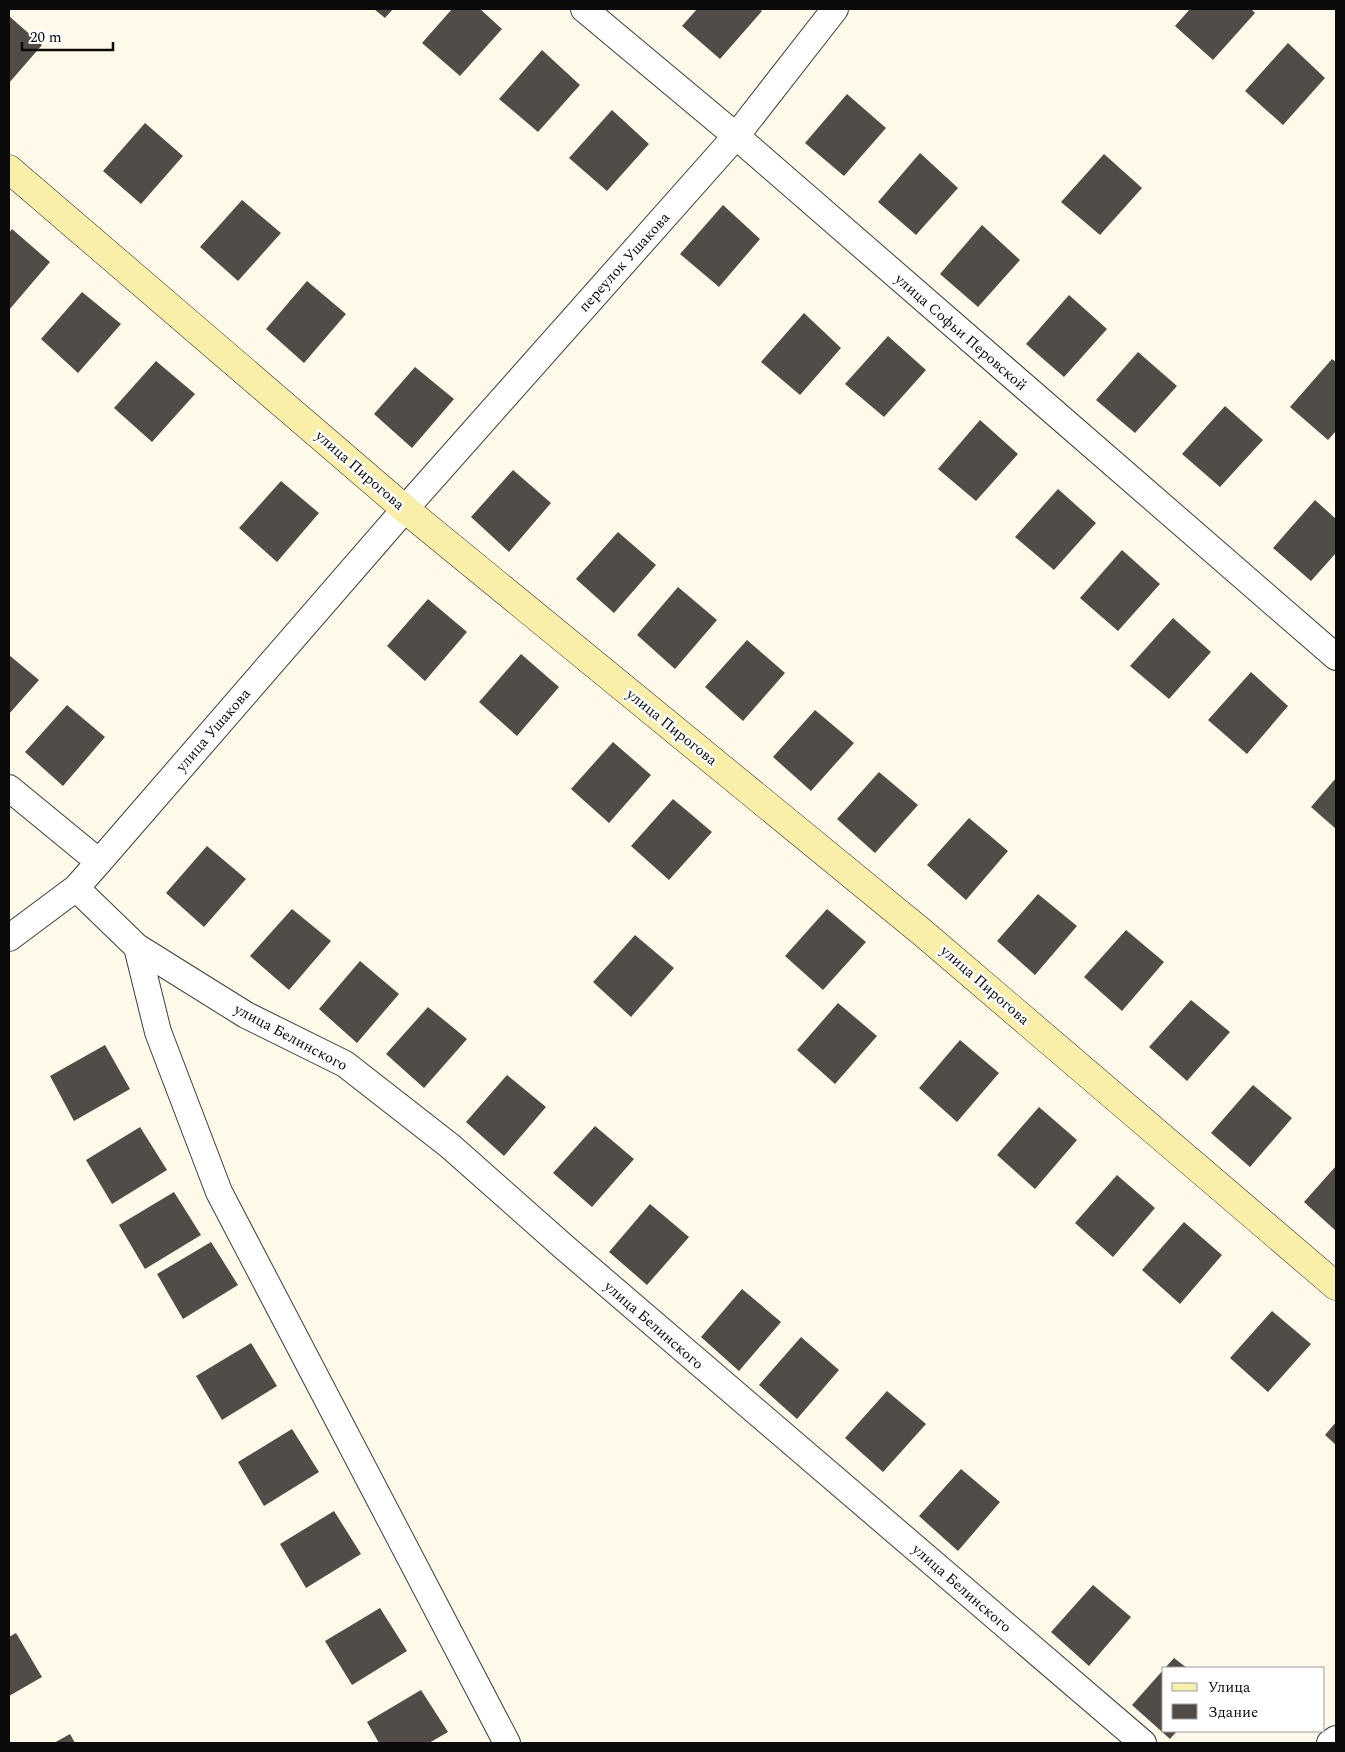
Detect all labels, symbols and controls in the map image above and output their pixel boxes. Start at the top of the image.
scale bar [22,20,114,52]
text: 20 m [30,26,62,49]
street label: переулок Ушакова [573,207,676,318]
street label: улица Софьи Перовской [889,268,1032,397]
street label: улица Пирогова [309,424,410,516]
street label: улица Ушакова [170,683,257,778]
street label: улица Пирогова [620,683,723,772]
street label: улица Пирогова [934,939,1035,1031]
street label: улица Белинского [229,997,352,1077]
street label: улица Белинского [598,1275,709,1375]
street label: улица Белинского [906,1538,1017,1638]
legend [1162,1667,1325,1732]
text: Улица [1208,1676,1251,1699]
text: Здание [1208,1701,1258,1724]

